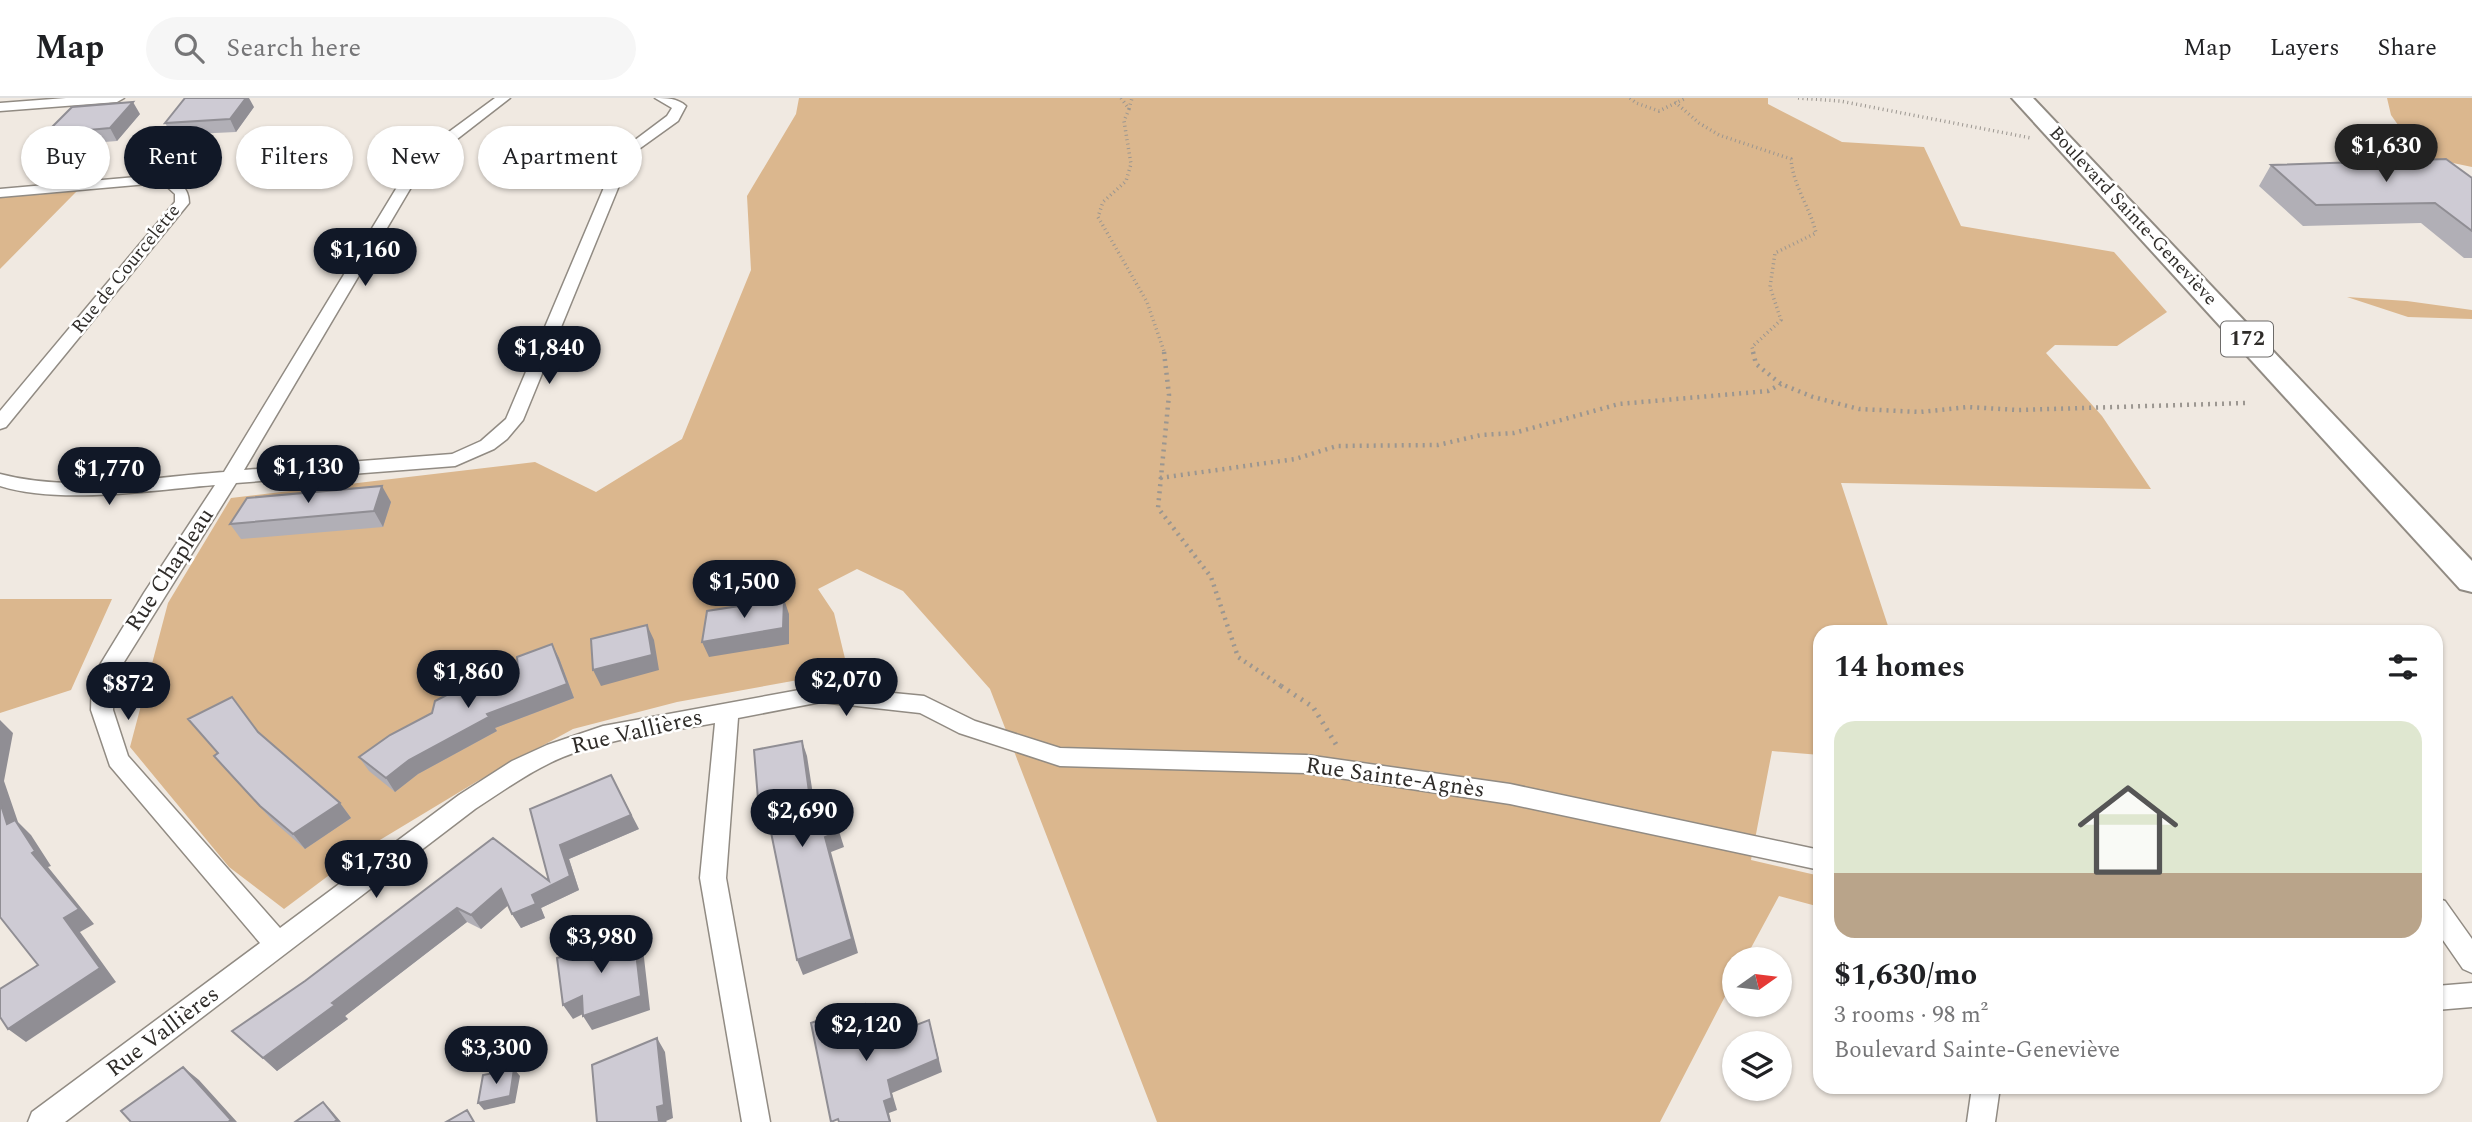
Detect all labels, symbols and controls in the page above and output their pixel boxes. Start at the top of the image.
search box [146,17,636,80]
text: Map [35,23,104,73]
text: Search here [226,28,361,68]
icon: search [170,29,208,67]
text: Map [2183,30,2232,66]
text: Layers [2270,30,2340,66]
text: Share [2378,30,2437,66]
street label: Boulevard Sainte-Geneviève [2042,120,2224,312]
pin: $1,630 [2329,125,2443,184]
chip: Buy [21,126,110,189]
chip: Rent [124,126,222,189]
chip: Filters [236,126,353,189]
chip: New [367,126,464,189]
chip: Apartment [478,126,642,189]
text: $1,630 [2351,129,2421,164]
street label: Rue de Courcelette [64,198,188,340]
pin: $1,160 [308,228,422,288]
text: $1,160 [330,233,400,268]
road number: 172 [2221,322,2273,356]
pin: $1,840 [492,327,606,386]
text: $1,840 [514,331,584,366]
pin: $1,130 [251,446,365,505]
pin: $1,770 [52,448,166,507]
text: $1,130 [273,450,343,485]
text: $1,770 [74,452,144,487]
street label: Rue Chapleau [117,501,223,639]
pin: $1,500 [687,560,801,620]
text: $1,500 [709,565,779,600]
text: 14 homes [1834,644,1965,690]
icon: filters [2384,648,2422,686]
pin: $1,860 [411,650,525,710]
text: $1,860 [433,655,503,690]
pin: $2,070 [789,658,903,718]
pin: $872 [87,662,169,722]
text: $2,070 [811,663,881,698]
text: $872 [102,667,154,702]
street label: Rue Vallières [568,700,706,764]
street label: Rue Sainte-Agnès [1303,748,1487,808]
icon: home [2065,767,2191,893]
pin: $2,690 [745,790,859,849]
text: $2,690 [767,794,837,829]
pin: $1,730 [319,840,433,900]
text: $1,730 [341,845,411,880]
pin: $3,980 [544,916,658,975]
text: $3,980 [566,920,636,955]
north arrow [1722,947,1792,1017]
map controls [1722,947,1792,1101]
text: $1,630/mo [1834,952,1977,998]
street label: Rue Vallières [99,978,227,1086]
text: 3 rooms · 98 m² [1834,998,1988,1033]
pin: $2,120 [809,1004,923,1063]
text: $2,120 [831,1008,901,1043]
pin: $3,300 [439,1026,553,1086]
text: $3,300 [461,1031,531,1066]
button: layers [1722,1031,1792,1101]
text: Boulevard Sainte-Geneviève [1834,1033,2120,1068]

